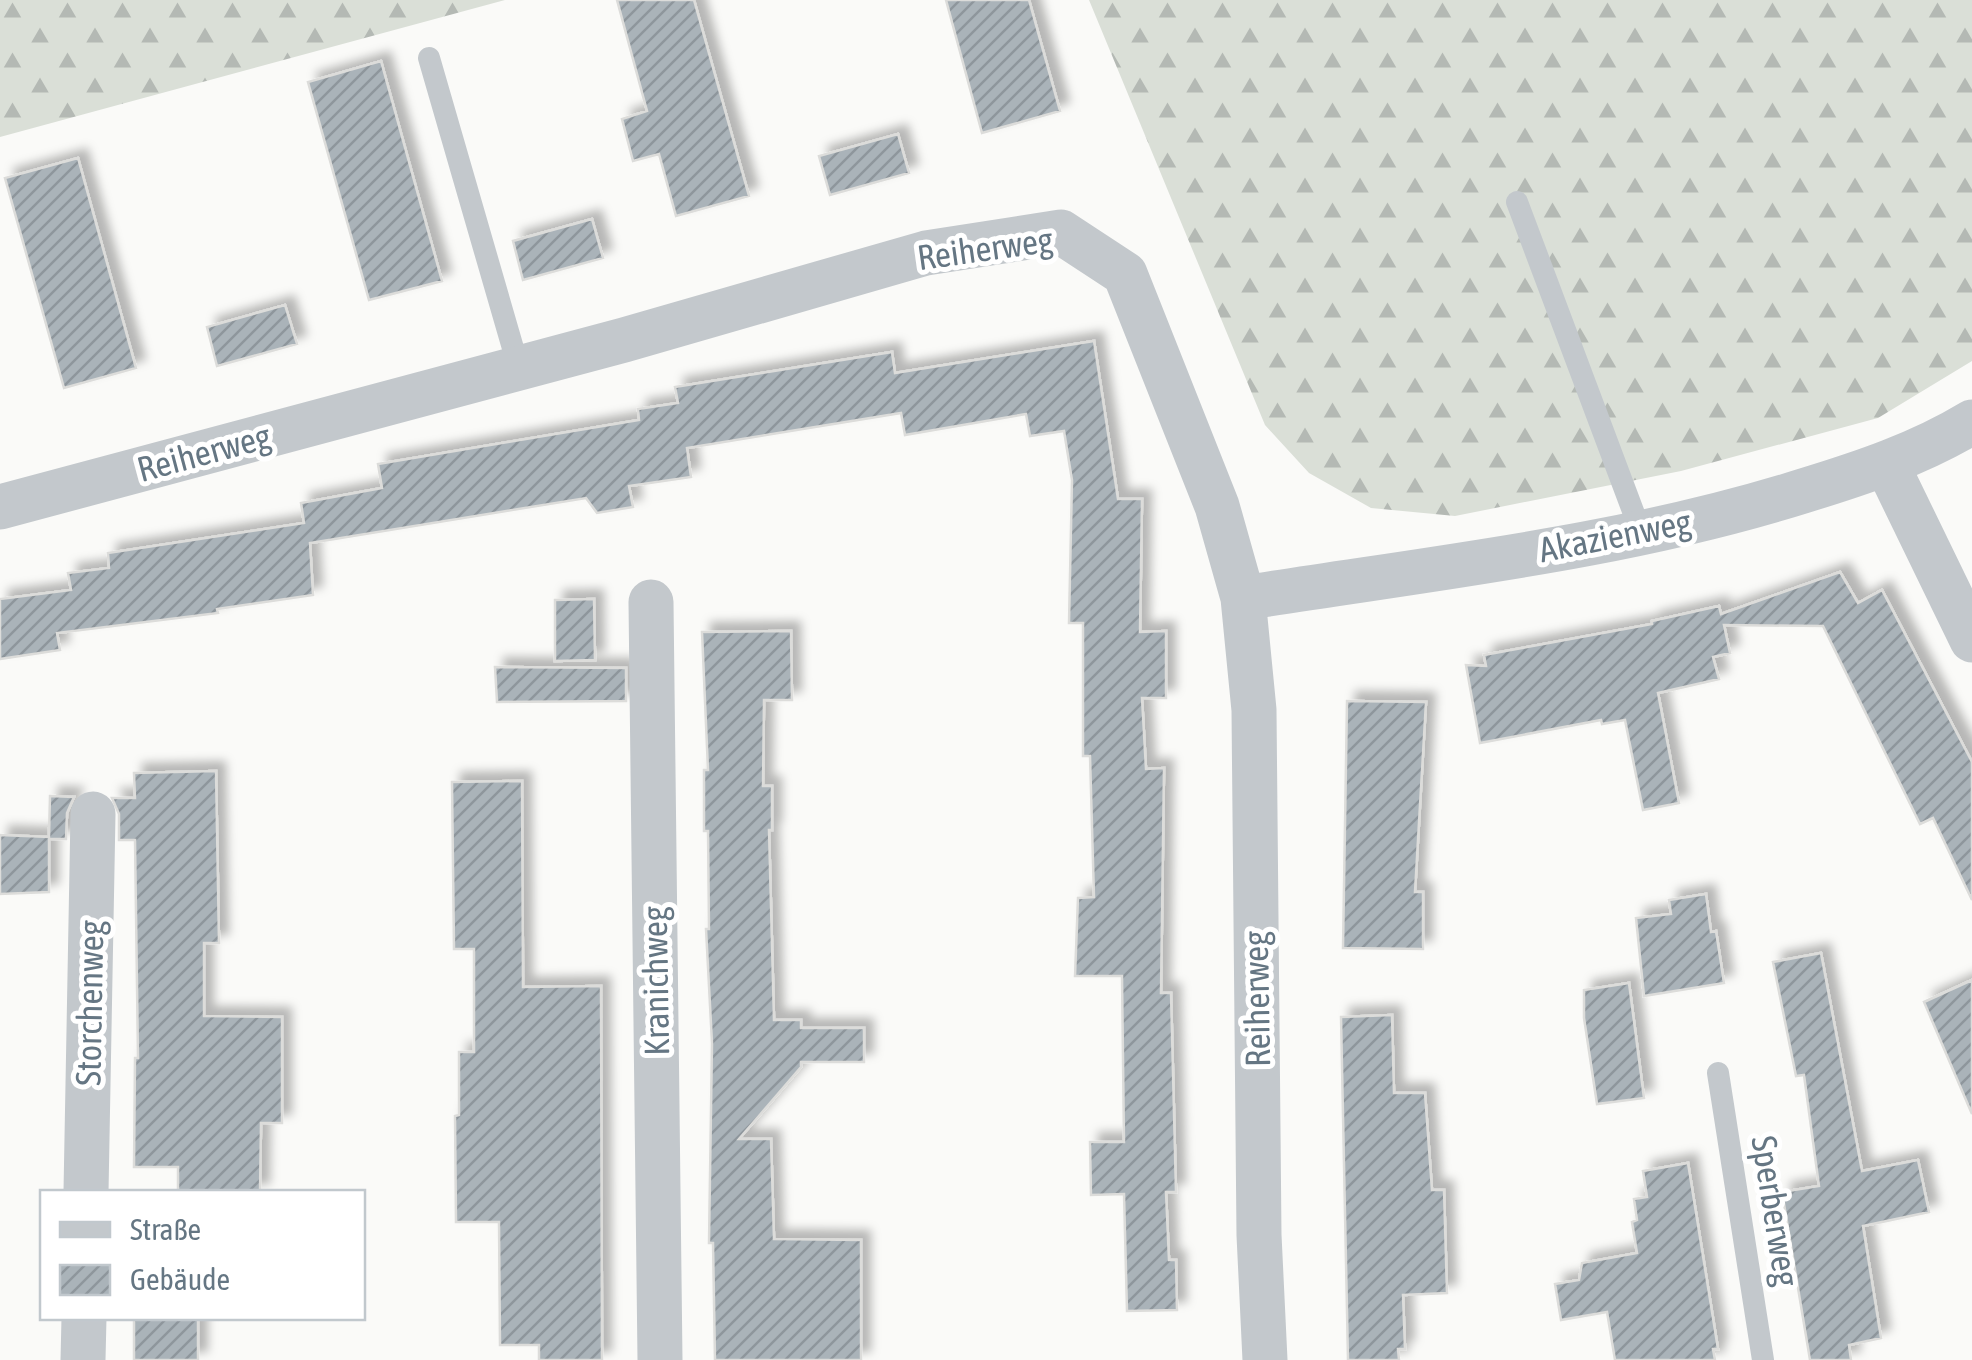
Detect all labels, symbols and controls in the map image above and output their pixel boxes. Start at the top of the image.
street label: Reiherweg [915,219,1055,277]
street label: Reiherweg [133,415,275,489]
street label: Akazienweg [1535,501,1694,569]
street label: Kranichweg [634,906,676,1056]
street label: Storchenweg [68,920,110,1086]
street label: Reiherweg [1235,931,1277,1067]
street label: Sperberweg [1744,1133,1808,1289]
legend [40,1190,365,1320]
text: Straße [130,1212,201,1246]
text: Gebäude [130,1262,230,1296]

